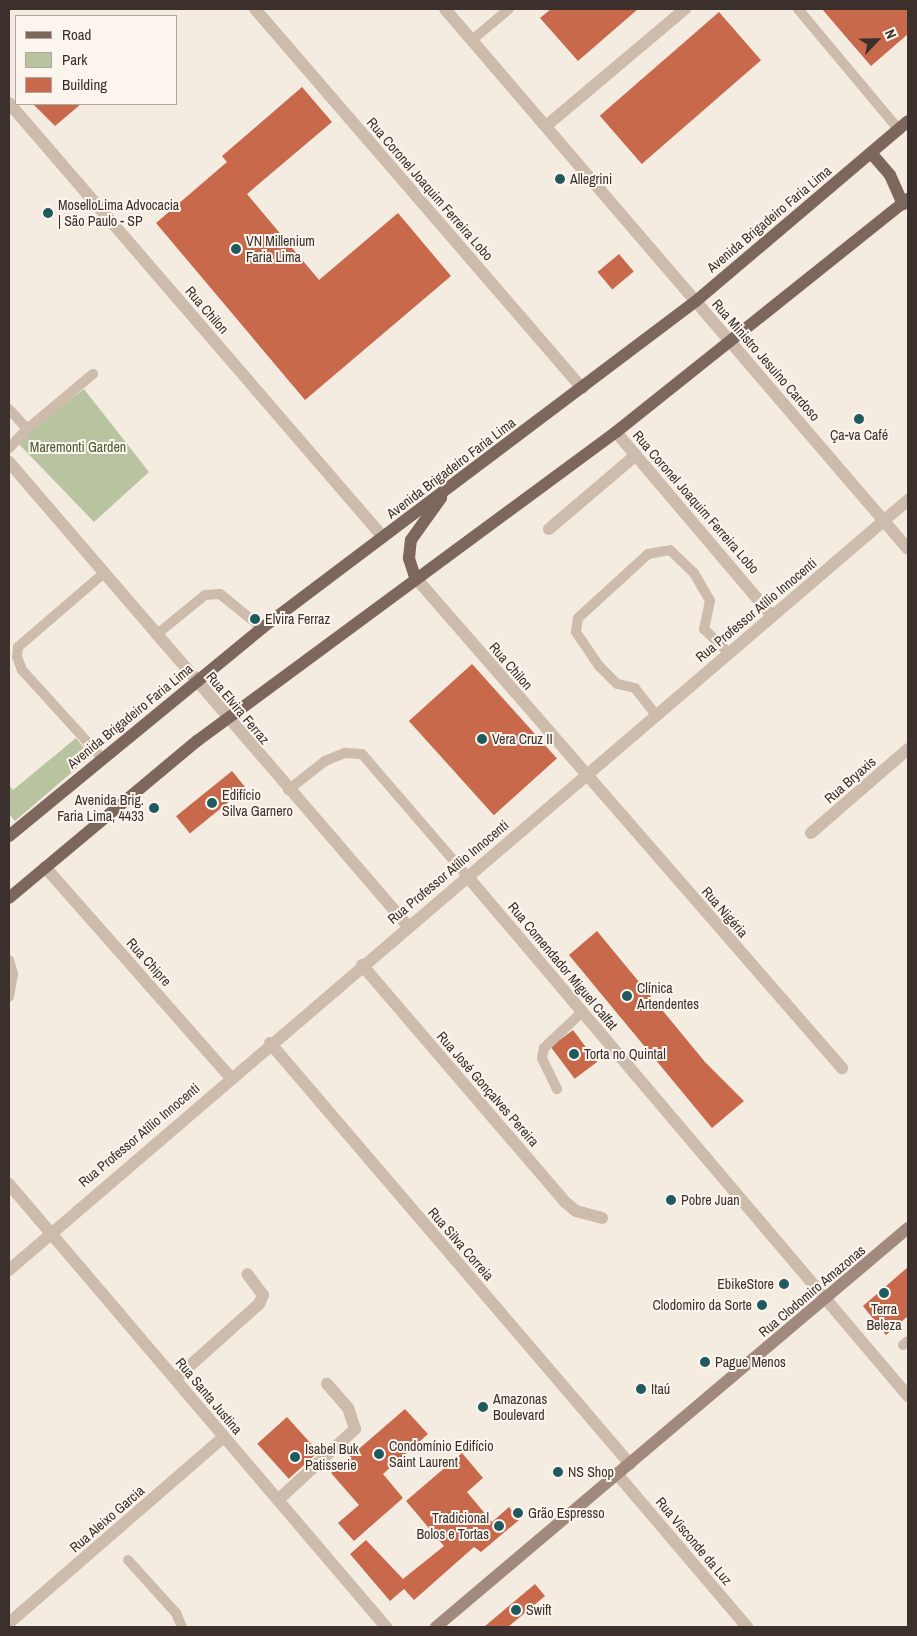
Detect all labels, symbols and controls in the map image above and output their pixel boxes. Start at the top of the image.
legend [15,15,178,105]
north arrow [852,15,902,65]
text: Road [62,24,91,45]
text: N [881,26,901,41]
text: Park [62,49,87,70]
text: Building [62,74,107,95]
street label: Rua Coronel Joaquim Ferreira Lobo [363,114,497,264]
street label: Avenida Brigadeiro Faria Lima [704,162,834,276]
place label: Allegrini [570,171,612,187]
marker: Allegrini [554,173,566,185]
place label: MoselloLima Advocacia | São Paulo - SP [58,197,180,230]
marker: MoselloLima Advocacia | São Paulo - SP [42,207,54,219]
place label: VN Millenium Faria Lima [246,233,315,266]
marker: VN Millenium Faria Lima [230,243,242,255]
street label: Rua Chilon [182,283,232,337]
street label: Rua Ministro Jesuíno Cardoso [709,296,823,424]
marker: Ça-va Café [853,413,865,425]
street label: Avenida Brigadeiro Faria Lima [383,414,519,522]
street label: Rua Coronel Joaquim Ferreira Lobo [629,427,763,577]
place label: Ça-va Café [830,427,888,443]
park label: Maremonti Garden [30,439,126,455]
street label: Rua Professor Atílio Innocenti [692,554,820,666]
place label: Elvira Ferraz [265,611,330,627]
marker: Elvira Ferraz [249,613,261,625]
street label: Rua Chilon [486,639,536,693]
street label: Avenida Brigadeiro Faria Lima [64,660,196,772]
street label: Rua Elvira Ferraz [203,668,273,748]
place label: Vera Cruz II [492,731,553,747]
marker: Vera Cruz II [476,733,488,745]
street label: Rua Bryaxis [821,753,879,807]
place label: Edifício Silva Garnero [222,787,293,820]
place label: Avenida Brig. Faria Lima, 4433 [57,792,144,824]
marker: Edifício Silva Garnero [206,797,218,809]
marker: Avenida Brig. Faria Lima, 4433 [148,802,160,814]
street label: Rua Professor Atílio Innocenti [384,816,512,928]
street label: Rua Nigéria [698,883,752,941]
street label: Rua Comendador Miguel Calfat [505,899,621,1033]
street label: Rua Chipre [123,935,175,989]
place label: Clínica Artendentes [637,980,699,1012]
marker: Clínica Artendentes [621,990,633,1002]
street label: Rua José Gonçalves Pereira [434,1028,542,1150]
place label: Torta no Quintal [584,1046,666,1062]
marker: Torta no Quintal [568,1048,580,1060]
street label: Rua Professor Atílio Innocenti [75,1079,203,1191]
place label: Pobre Juan [681,1192,740,1208]
marker: Pobre Juan [665,1194,677,1206]
street label: Rua Silva Correia [425,1204,497,1284]
street label: Rua Clodomiro Amazonas [755,1241,869,1341]
place label: EbikeStore [717,1276,774,1292]
marker: EbikeStore [778,1278,790,1290]
marker: Terra Beleza [878,1287,890,1299]
place label: Clodomiro da Sorte [652,1297,752,1313]
marker: Clodomiro da Sorte [756,1299,768,1311]
place label: Terra Beleza [866,1301,902,1334]
street label: Rua Santa Justina [172,1354,246,1438]
place label: Pague Menos [715,1354,786,1370]
marker: Pague Menos [699,1356,711,1368]
place label: Itaú [651,1381,670,1397]
marker: Itaú [635,1383,647,1395]
place label: Amazonas Boulevard [493,1391,547,1424]
marker: Amazonas Boulevard [477,1401,489,1413]
place label: Condomínio Edifício Saint Laurent [389,1438,494,1470]
place label: Isabel Buk Patisserie [305,1441,359,1474]
marker: Condomínio Edifício Saint Laurent [373,1448,385,1460]
marker: Isabel Buk Patisserie [289,1451,301,1463]
place label: NS Shop [568,1464,614,1480]
marker: NS Shop [552,1466,564,1478]
street label: Rua Aleixo Garcia [66,1482,148,1556]
street label: Rua Visconde da Luz [652,1494,736,1588]
place label: Grão Espresso [528,1505,605,1521]
marker: Grão Espresso [512,1507,524,1519]
place label: Tradicional Bolos e Tortas [416,1510,489,1542]
marker: Tradicional Bolos e Tortas [493,1520,505,1532]
place label: Swift [526,1602,552,1618]
marker: Swift [510,1604,522,1616]

